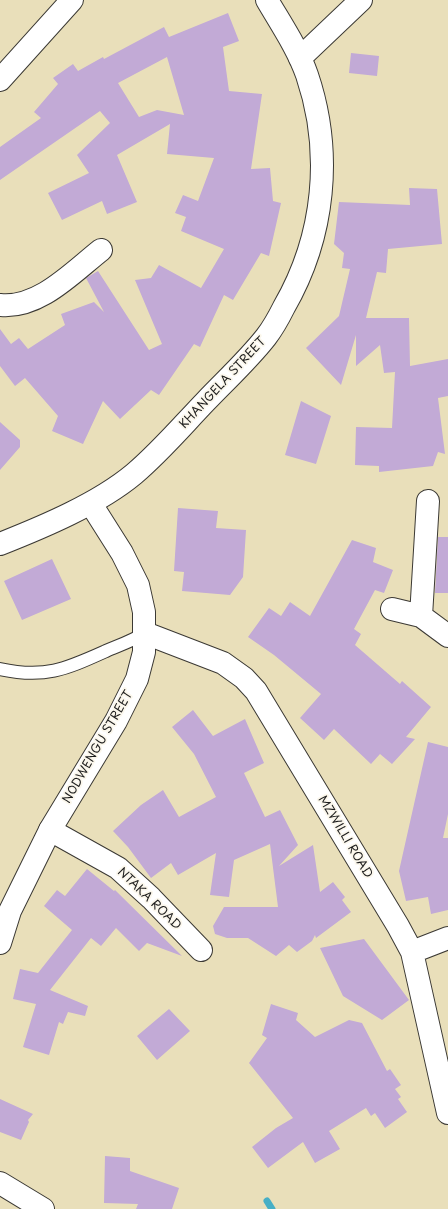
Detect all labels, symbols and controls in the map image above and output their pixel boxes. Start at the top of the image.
street label: KHANGELA STREET [177,334,269,432]
street label: NODWENGU STREET [60,688,136,806]
street label: MZWILLI ROAD [315,793,375,881]
street label: NTAKA ROAD [114,865,184,933]

